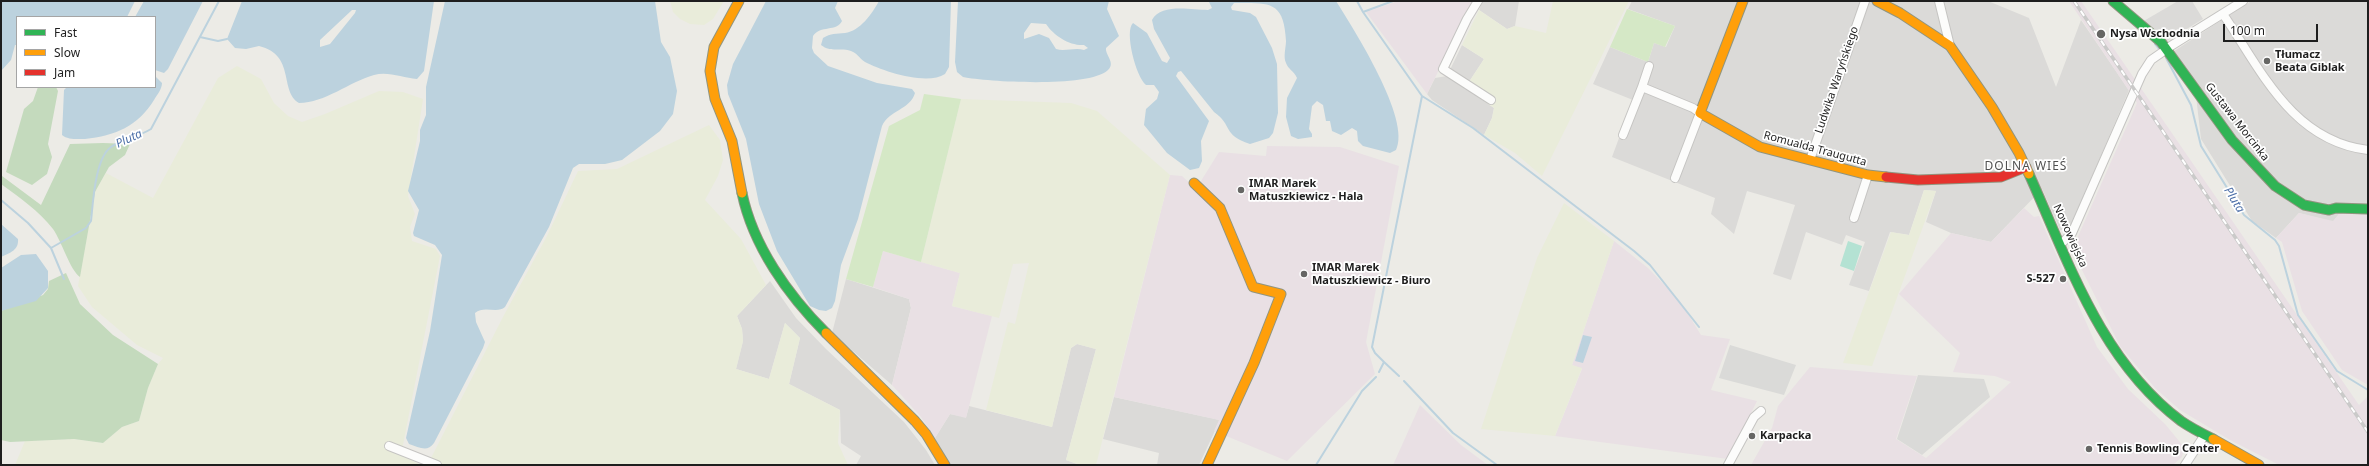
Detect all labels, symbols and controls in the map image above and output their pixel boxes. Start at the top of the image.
legend [16,16,156,88]
scale bar [2225,16,2320,42]
text: 100 m [2230,22,2265,39]
text: Fast [54,24,77,41]
street label: Ludwika Waryńskiego [1812,25,1862,135]
place label: Nysa Wschodnia [2110,27,2200,41]
marker: Nysa Wschodnia [2095,28,2107,40]
text: Slow [54,44,80,61]
place label: Tłumacz Beata Giblak [2275,48,2345,74]
marker: Tłumacz Beata Giblak [2262,56,2272,66]
text: Jam [54,64,75,81]
street label: Gustawa Morcinka [2202,80,2272,164]
water label: Pluta [113,127,145,151]
street label: Romualda Traugutta [1762,129,1868,169]
district label: DOLNA WIEŚ [1985,160,2067,174]
place label: IMAR Marek Matuszkiewicz - Hala [1249,177,1363,203]
water label: Pluta [2221,184,2247,216]
marker: IMAR Marek Matuszkiewicz - Hala [1236,185,1246,195]
street label: Nowowiejska [2050,202,2090,270]
place label: IMAR Marek Matuszkiewicz - Biuro [1312,261,1431,287]
marker: IMAR Marek Matuszkiewicz - Biuro [1299,269,1309,279]
place label: S-527 [2027,272,2055,286]
marker: S-527 [2058,274,2068,284]
place label: Karpacka [1760,429,1811,443]
marker: Karpacka [1747,431,1757,441]
place label: Tennis Bowling Center [2097,442,2219,456]
marker: Tennis Bowling Center [2084,444,2094,454]

